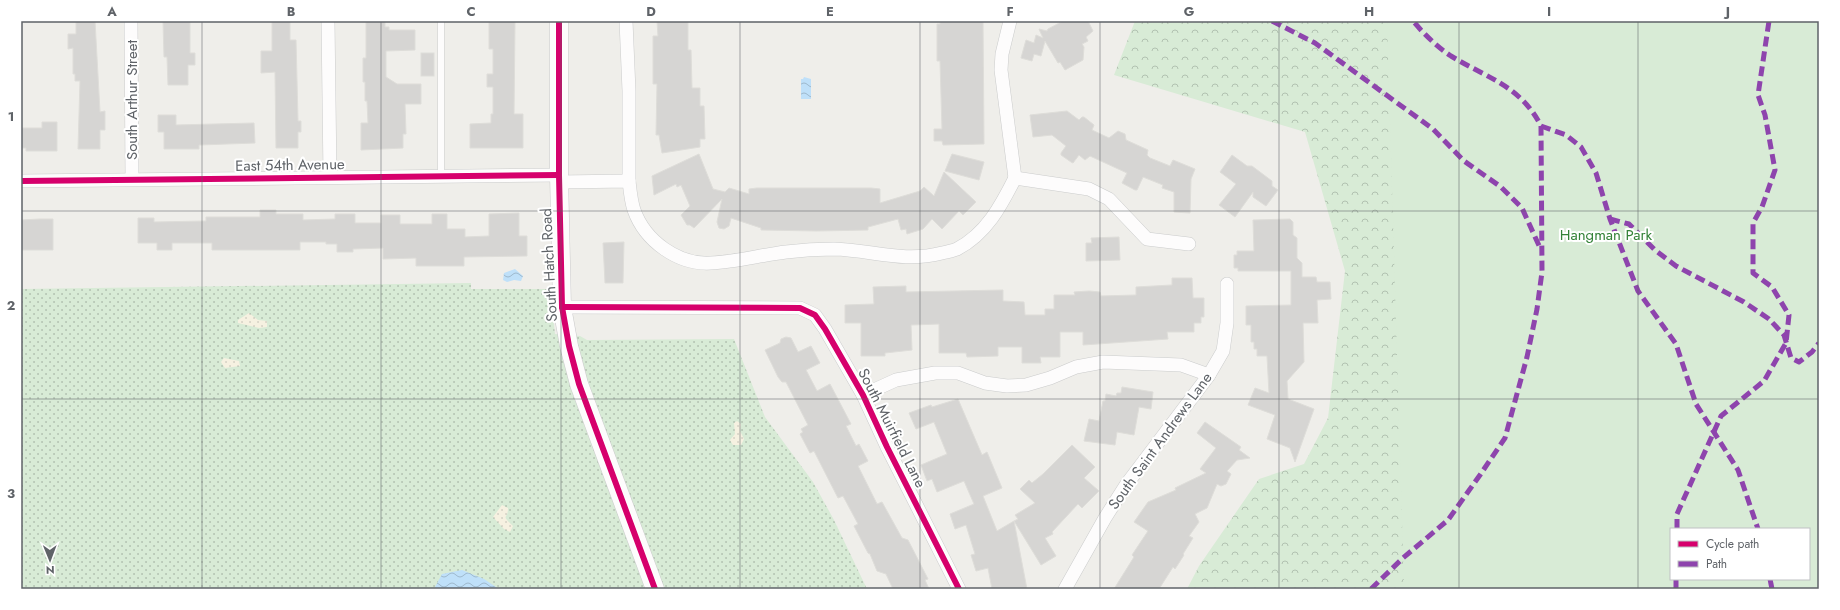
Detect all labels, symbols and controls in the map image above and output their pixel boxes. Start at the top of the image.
text: A [106,2,117,21]
text: B [287,2,296,21]
text: C [466,2,476,21]
text: D [646,2,656,21]
text: E [826,2,834,21]
text: F [1006,2,1014,21]
text: G [1184,2,1195,21]
text: H [1364,2,1374,21]
text: I [1547,2,1551,21]
text: J [1723,2,1730,21]
street label: South Arthur Street [121,40,143,160]
text: 1 [8,107,14,126]
street label: East 54th Avenue [235,153,345,177]
street label: South Hatch Road [535,208,563,322]
park label: Hangman Park [1560,224,1653,246]
text: 2 [7,296,15,315]
street label: South Muirfield Lane [852,365,932,492]
street label: South Saint Andrews Lane [1103,368,1217,514]
text: 3 [7,484,15,503]
legend [1670,528,1810,580]
text: Cycle path [1706,535,1759,553]
north arrow [30,540,70,580]
text: Path [1706,555,1727,573]
text: N [46,562,55,578]

